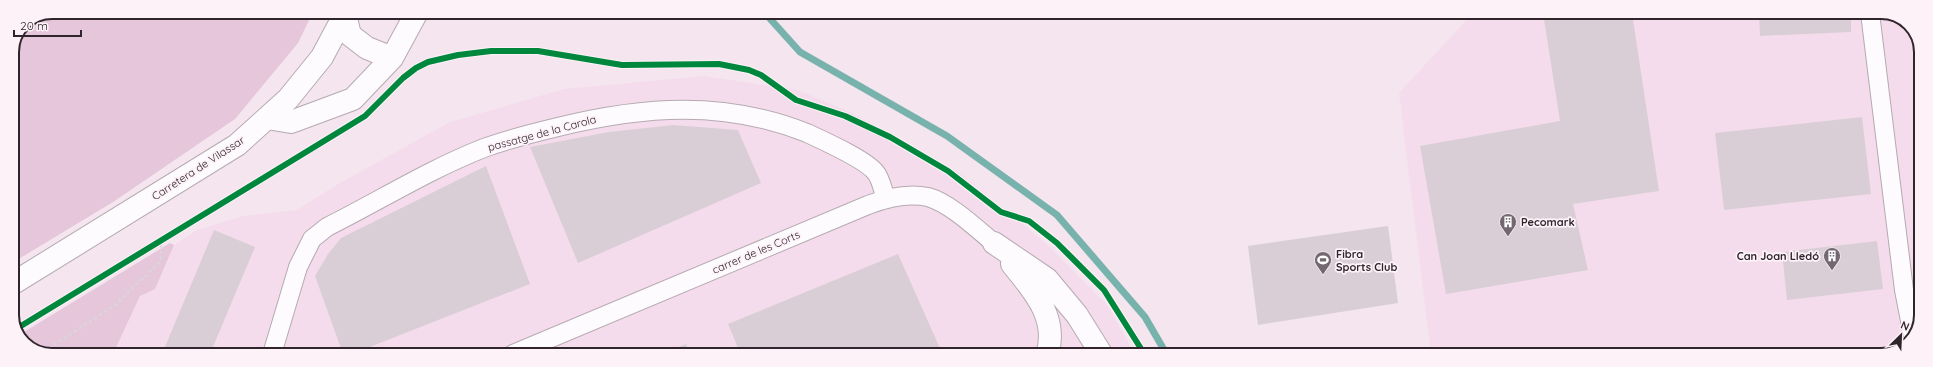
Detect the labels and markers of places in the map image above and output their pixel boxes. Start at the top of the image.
building icon: Pecomark [1498,212,1518,237]
place label: Pecomark [1521,215,1575,229]
building icon: Can Joan Lledó [1822,246,1842,271]
place label: Fibra Sports Club [1336,247,1397,274]
place label: Can Joan Lledó [1737,249,1819,263]
sports icon: Fibra Sports Club [1313,250,1333,275]

